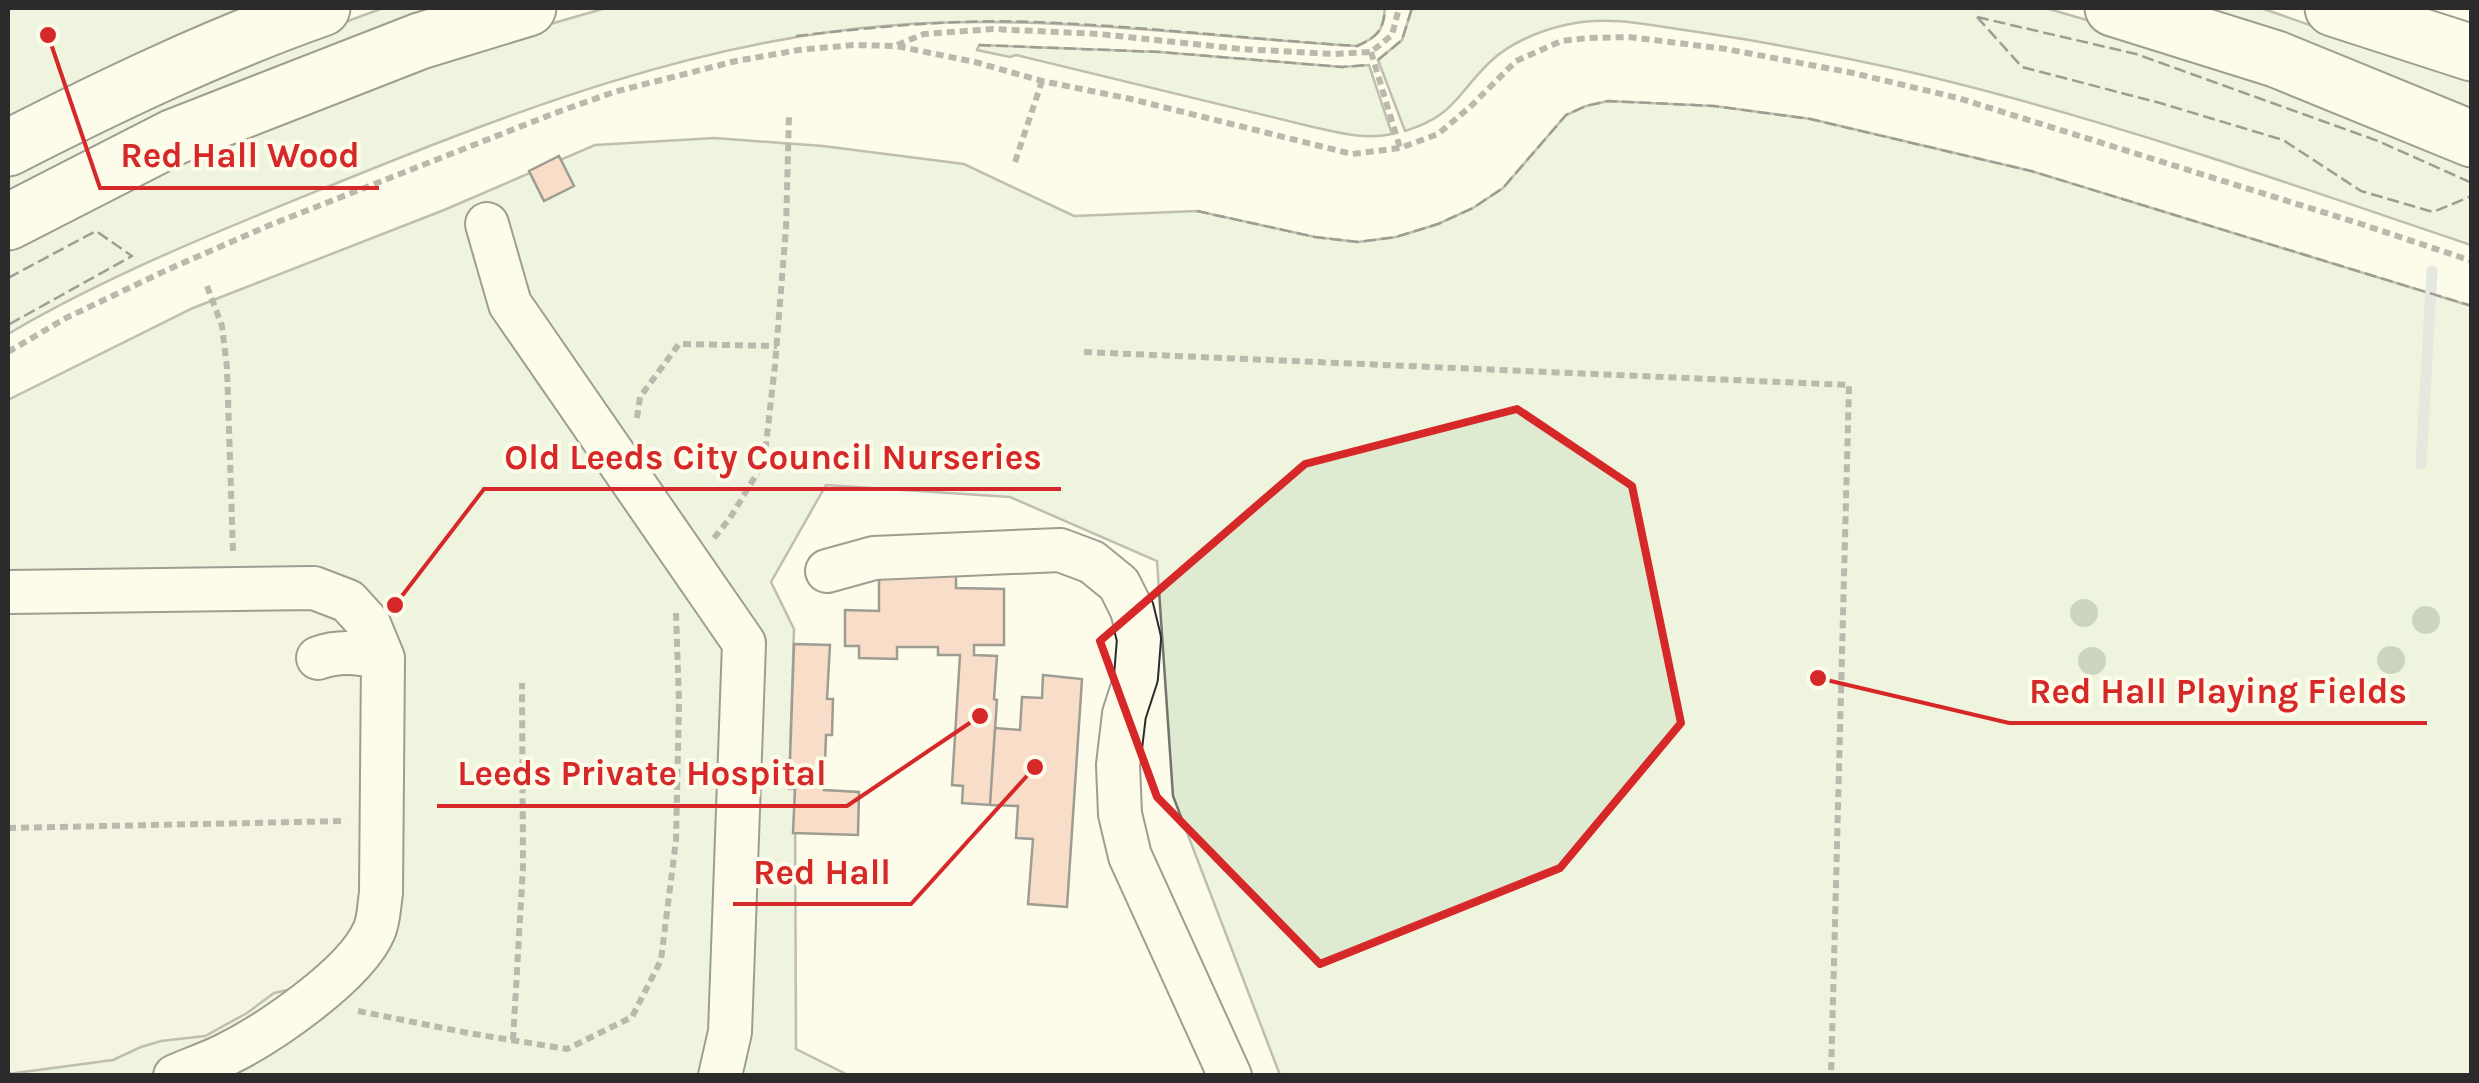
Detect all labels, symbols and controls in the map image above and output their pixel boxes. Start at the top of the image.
callout: Red Hall Wood [100,123,379,188]
text: Red Hall Wood [120,135,360,176]
callout: Old Leeds City Council Nurseries [484,424,1061,489]
text: Old Leeds City Council Nurseries [504,437,1042,479]
callout: Red Hall Playing Fields [2009,658,2427,723]
text: Red Hall Playing Fields [2029,671,2407,713]
callout: Leeds Private Hospital [437,741,847,806]
text: Leeds Private Hospital [457,753,827,794]
callout: Red Hall [733,839,911,904]
text: Red Hall [753,852,891,893]

